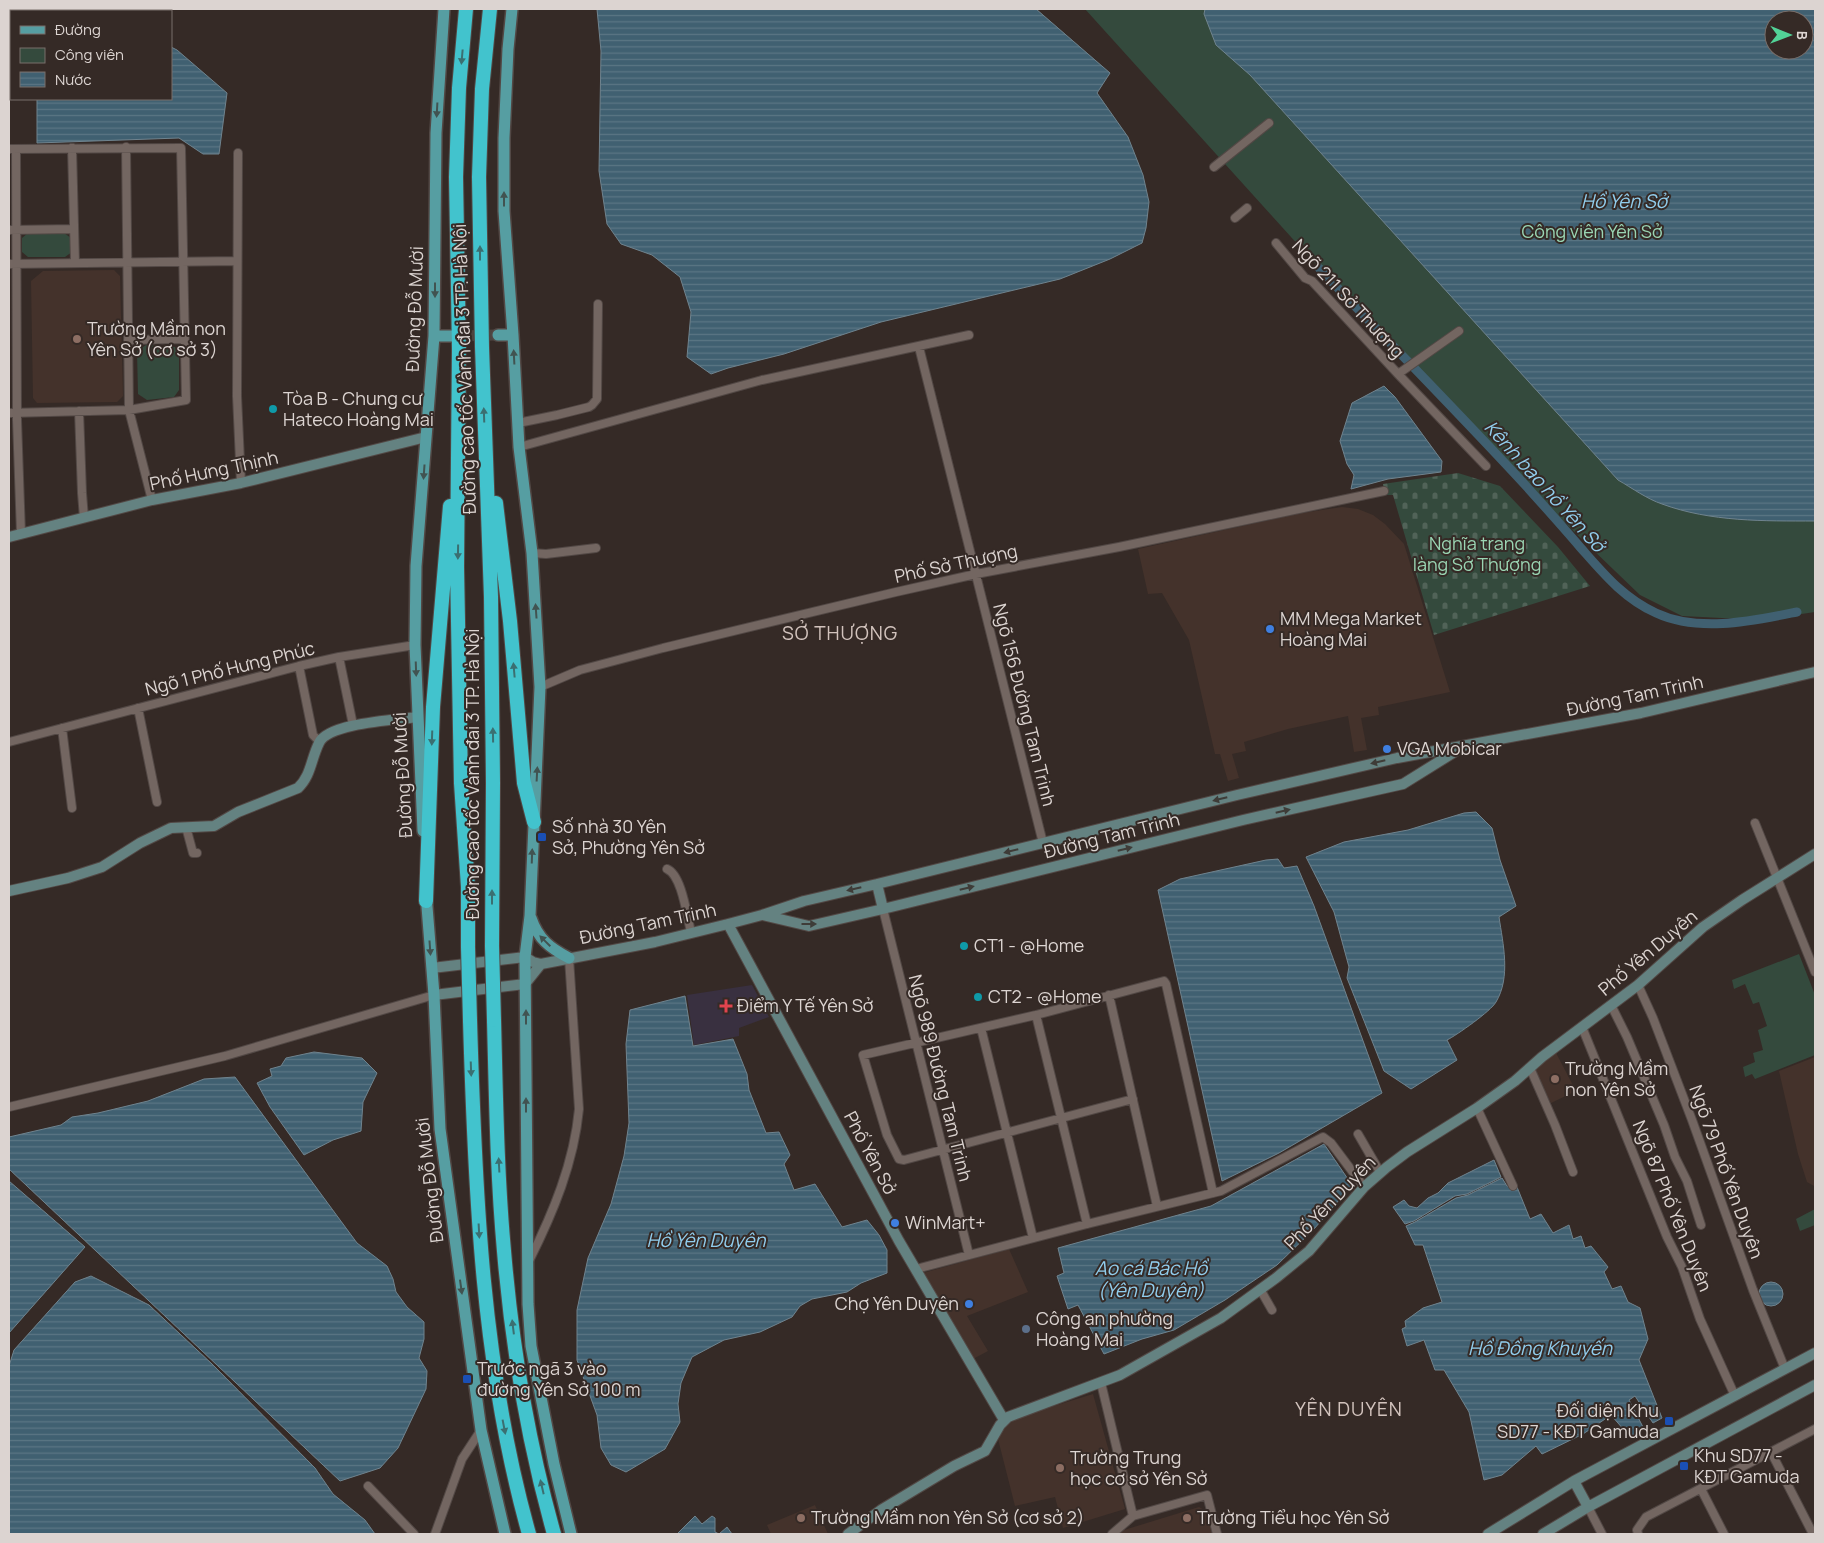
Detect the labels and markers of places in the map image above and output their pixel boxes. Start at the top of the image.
place label: Trường Mầm non Yên Sở (cơ sở 3) [87,316,226,361]
marker: Trường Mầm non Yên Sở (cơ sở 3) [71,333,83,345]
place label: Tòa B - Chung cư Hateco Hoàng Mai [283,386,434,431]
marker: Tòa B - Chung cư Hateco Hoàng Mai [267,403,279,415]
place label: MM Mega Market Hoàng Mai [1280,606,1422,651]
marker: MM Mega Market Hoàng Mai [1264,623,1276,635]
place label: VGA Mobicar [1397,736,1502,760]
marker: VGA Mobicar [1381,743,1393,755]
place label: Số nhà 30 Yên Sở, Phường Yên Sở [552,814,705,859]
marker: Số nhà 30 Yên Sở, Phường Yên Sở [536,831,548,843]
place label: CT1 - @Home [974,933,1084,957]
marker: CT1 - @Home [958,940,970,952]
place label: CT2 - @Home [988,984,1102,1008]
marker: CT2 - @Home [972,991,984,1003]
place label: Điểm Y Tế Yên Sở [737,993,873,1017]
marker: Điểm Y Tế Yên Sở [719,999,733,1013]
place label: Trường Mầm non Yên Sở [1565,1056,1668,1101]
marker: Trường Mầm non Yên Sở [1549,1073,1561,1085]
place label: WinMart+ [905,1210,986,1234]
marker: WinMart+ [889,1217,901,1229]
place label: Chợ Yên Duyên [835,1291,959,1315]
marker: Chợ Yên Duyên [963,1298,975,1310]
place label: Công an phường Hoàng Mai [1036,1306,1173,1351]
marker: Công an phường Hoàng Mai [1020,1323,1032,1335]
place label: Trước ngã 3 vào đường Yên Sở 100 m [477,1356,641,1401]
marker: Trước ngã 3 vào đường Yên Sở 100 m [461,1373,473,1385]
place label: Đối diện Khu SD77 - KĐT Gamuda [1497,1398,1659,1443]
marker: Đối diện Khu SD77 - KĐT Gamuda [1663,1415,1675,1427]
place label: Khu SD77 - KĐT Gamuda [1694,1443,1799,1488]
place label: Trường Trung học cơ sở Yên Sở [1070,1445,1207,1490]
marker: Khu SD77 - KĐT Gamuda [1678,1460,1690,1472]
marker: Trường Trung học cơ sở Yên Sở [1054,1462,1066,1474]
place label: Trường Mầm non Yên Sở (cơ sở 2) [811,1505,1084,1529]
place label: Trường Tiểu học Yên Sở [1197,1505,1389,1529]
marker: Trường Mầm non Yên Sở (cơ sở 2) [795,1512,807,1524]
marker: Trường Tiểu học Yên Sở [1181,1512,1193,1524]

